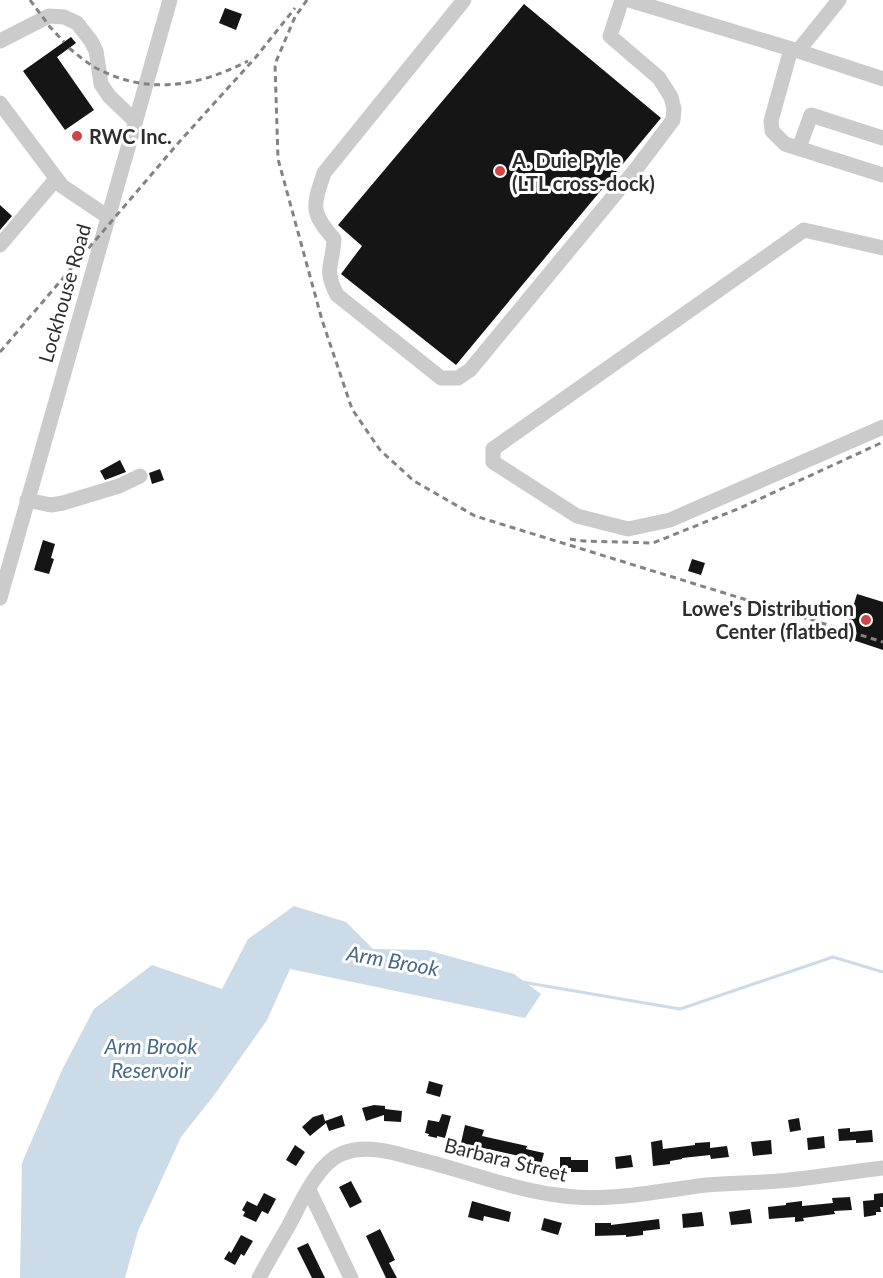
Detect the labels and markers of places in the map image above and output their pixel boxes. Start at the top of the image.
place label: RWC Inc. [89,124,172,148]
marker: RWC Inc. [70,129,84,143]
place label: A. Duie Pyle (LTL cross-dock) [511,148,655,195]
marker: A. Duie Pyle (LTL cross-dock) [493,164,507,178]
place label: Lowe's Distribution Center (flatbed) [682,596,854,643]
marker: Lowe's Distribution Center (flatbed) [859,613,873,627]

